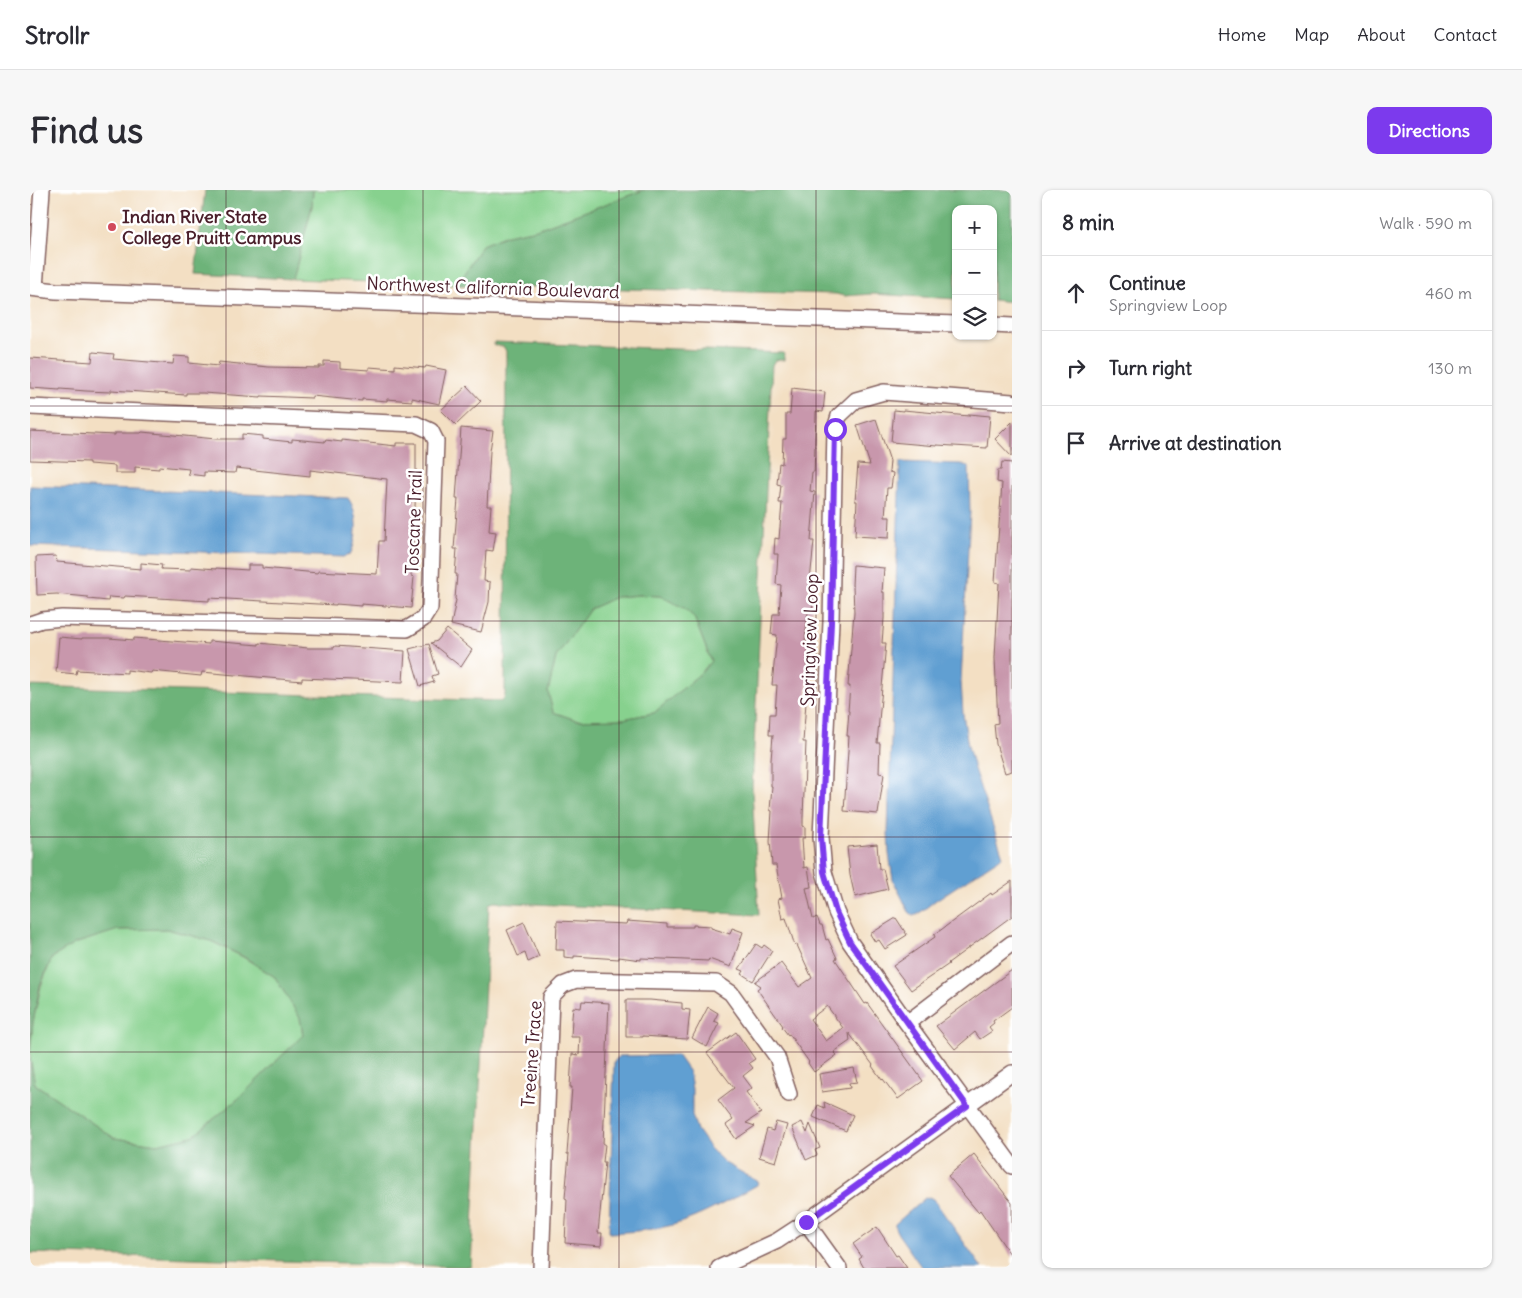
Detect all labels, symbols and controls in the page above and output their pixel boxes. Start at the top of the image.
text: Strollr [25,20,90,50]
text: Home [1218,23,1266,46]
text: Map [1294,23,1329,46]
text: About [1357,23,1405,46]
text: Contact [1433,23,1497,46]
button: Directions [1367,107,1492,154]
text: Find us [30,108,143,152]
place label: Indian River State College Pruitt Campus [122,205,301,249]
map controls [952,205,997,340]
button: + [952,205,997,250]
text: 8 min [1062,209,1114,236]
text: Walk · 590 m [1379,213,1472,233]
marker: Indian River State College Pruitt Campus [106,221,118,233]
button: − [952,250,997,295]
text: Continue [1109,271,1186,295]
street label: Northwest California Boulevard [366,272,620,303]
icon: ahead [1062,279,1090,307]
text: 460 m [1425,283,1472,303]
button: layers [952,295,997,340]
text: Springview Loop [1109,295,1227,315]
icon: right [1062,354,1090,382]
text: Turn right [1109,356,1192,380]
text: 130 m [1428,358,1472,378]
route start [824,418,847,441]
icon: arrive [1062,429,1090,457]
text: Arrive at destination [1109,431,1282,455]
street label: Toscane Trail [400,470,427,574]
street label: Springview Loop [796,573,823,707]
street label: Treeine Trace [516,1000,547,1108]
route end [795,1211,818,1234]

